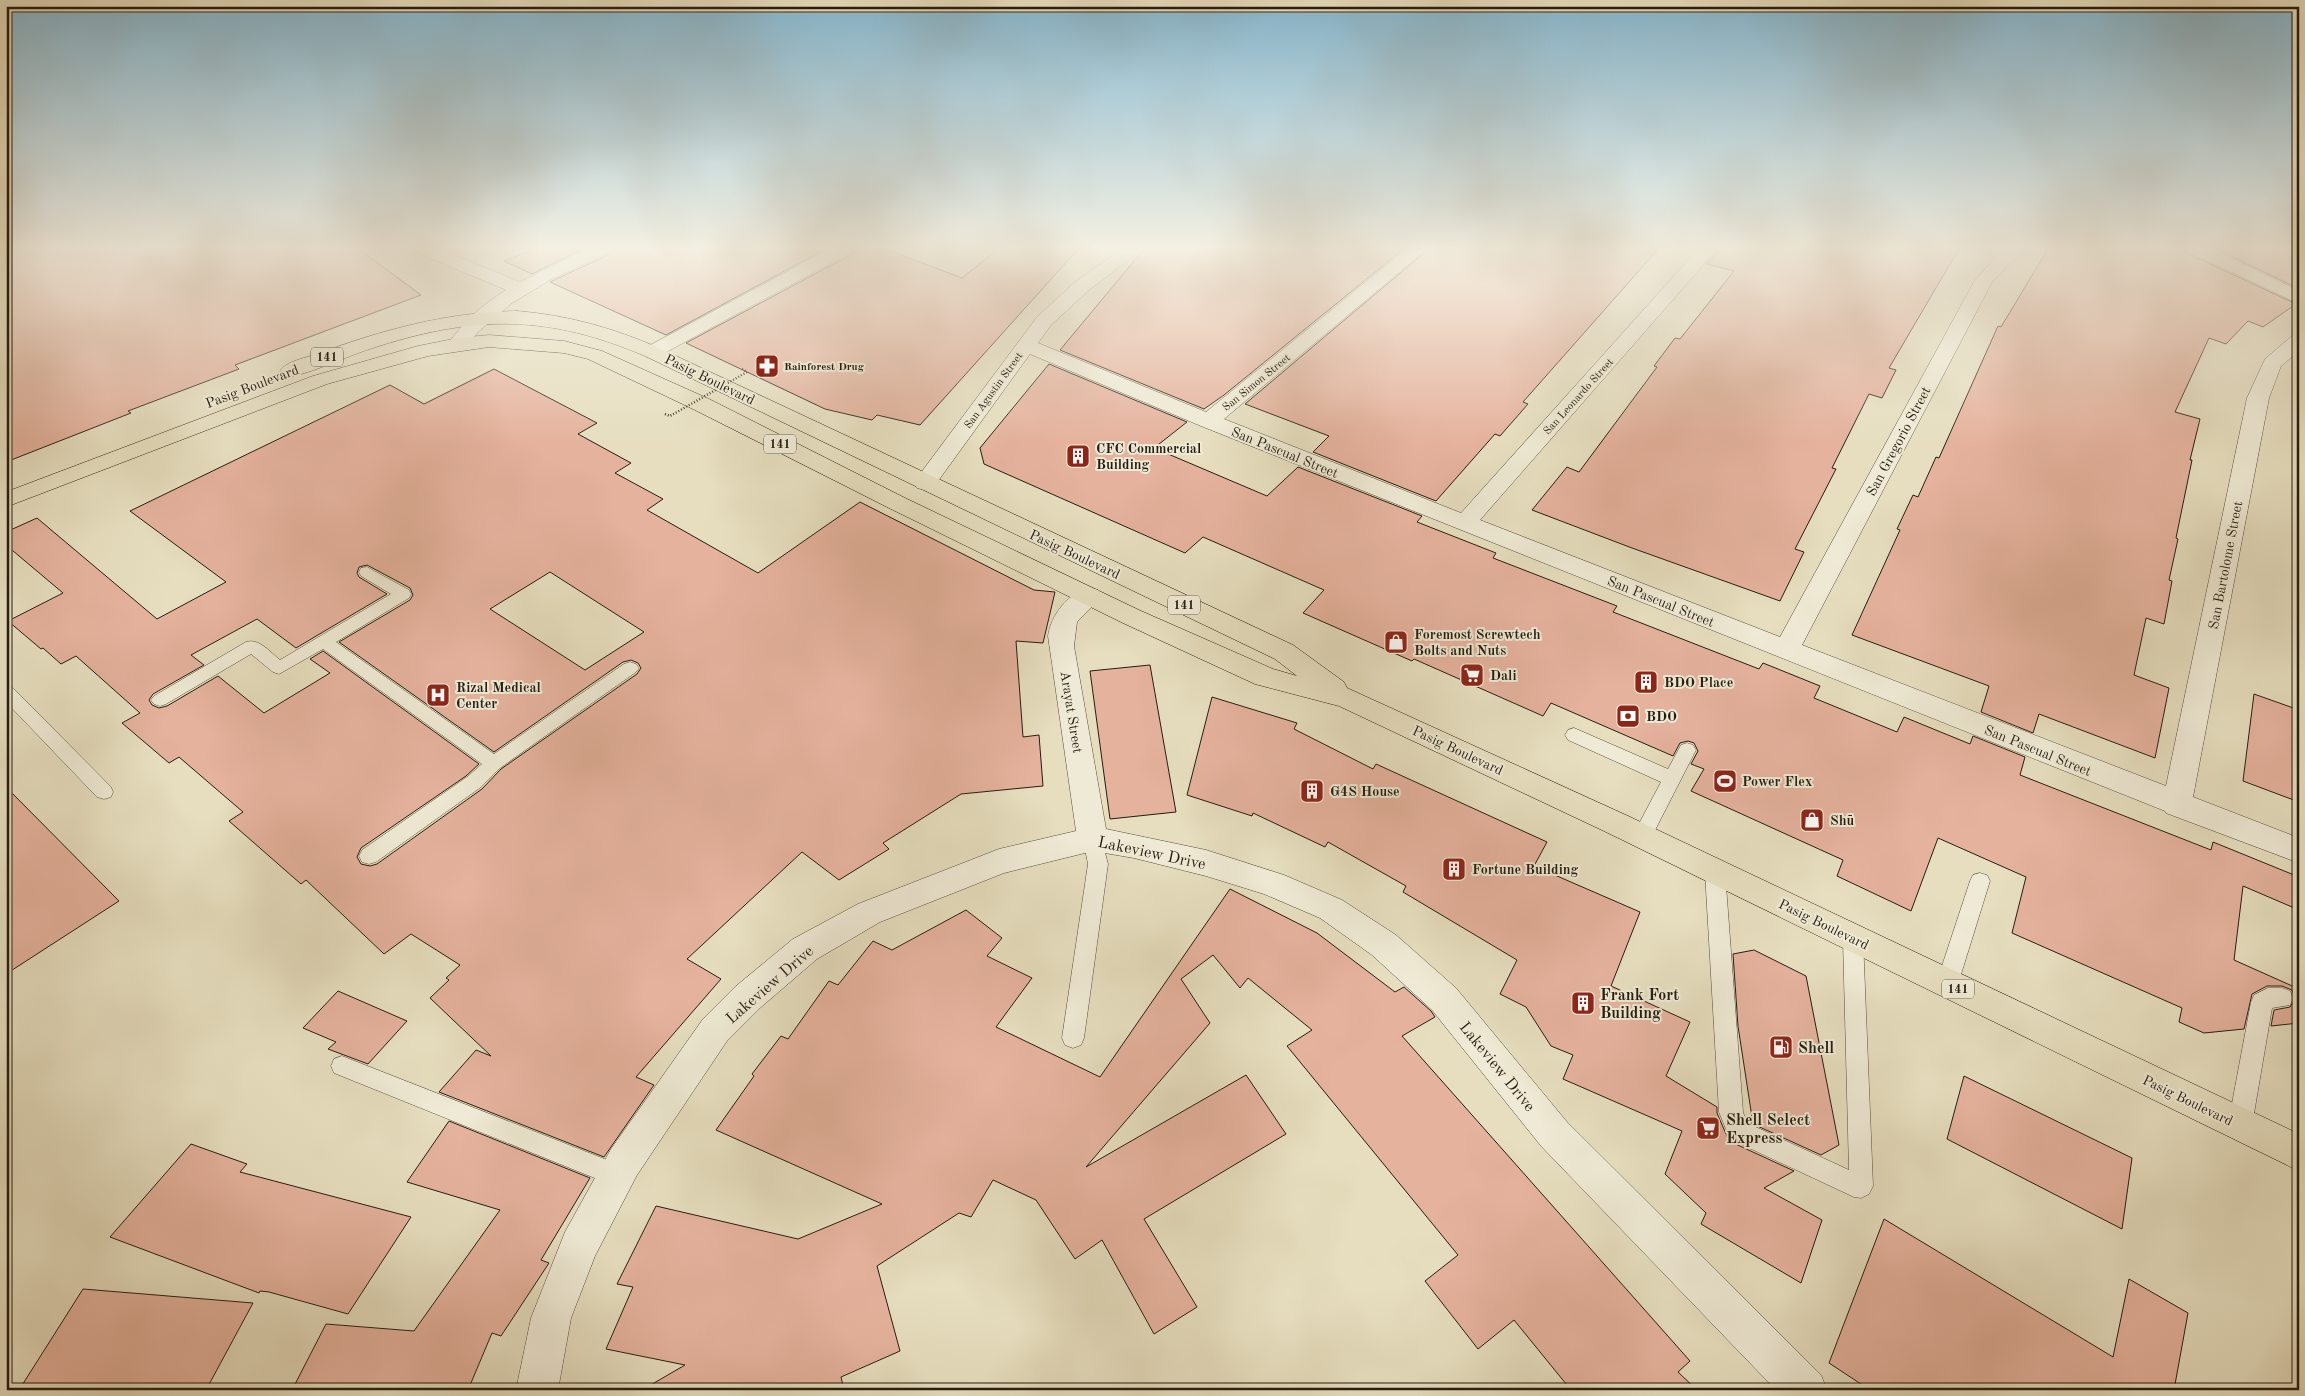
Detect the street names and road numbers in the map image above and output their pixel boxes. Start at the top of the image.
road number: 141 [311,348,343,367]
street label: San Agustin Street [963,351,1026,431]
street label: Pasig Boulevard [662,352,757,408]
street label: San Simon Street [1221,353,1293,414]
street label: San Leonardo Street [1542,357,1616,437]
street label: Pasig Boulevard [204,363,301,411]
street label: San Gregorio Street [1864,385,1934,498]
street label: San Pascual Street [1229,425,1340,481]
road number: 141 [764,434,796,454]
street label: San Bartolome Street [2207,500,2245,631]
street label: Pasig Boulevard [1027,528,1122,582]
street label: San Pascual Street [1605,574,1716,630]
road number: 141 [1168,596,1200,614]
street label: Arayat Street [1058,670,1084,754]
street label: San Pascual Street [1982,723,2093,779]
street label: Pasig Boulevard [1410,724,1505,778]
street label: Lakeview Drive [1096,835,1207,873]
street label: Pasig Boulevard [1776,897,1871,953]
street label: Lakeview Drive [724,943,817,1028]
road number: 141 [1942,980,1974,999]
street label: Lakeview Drive [1456,1020,1537,1115]
street label: Pasig Boulevard [2140,1073,2235,1129]

